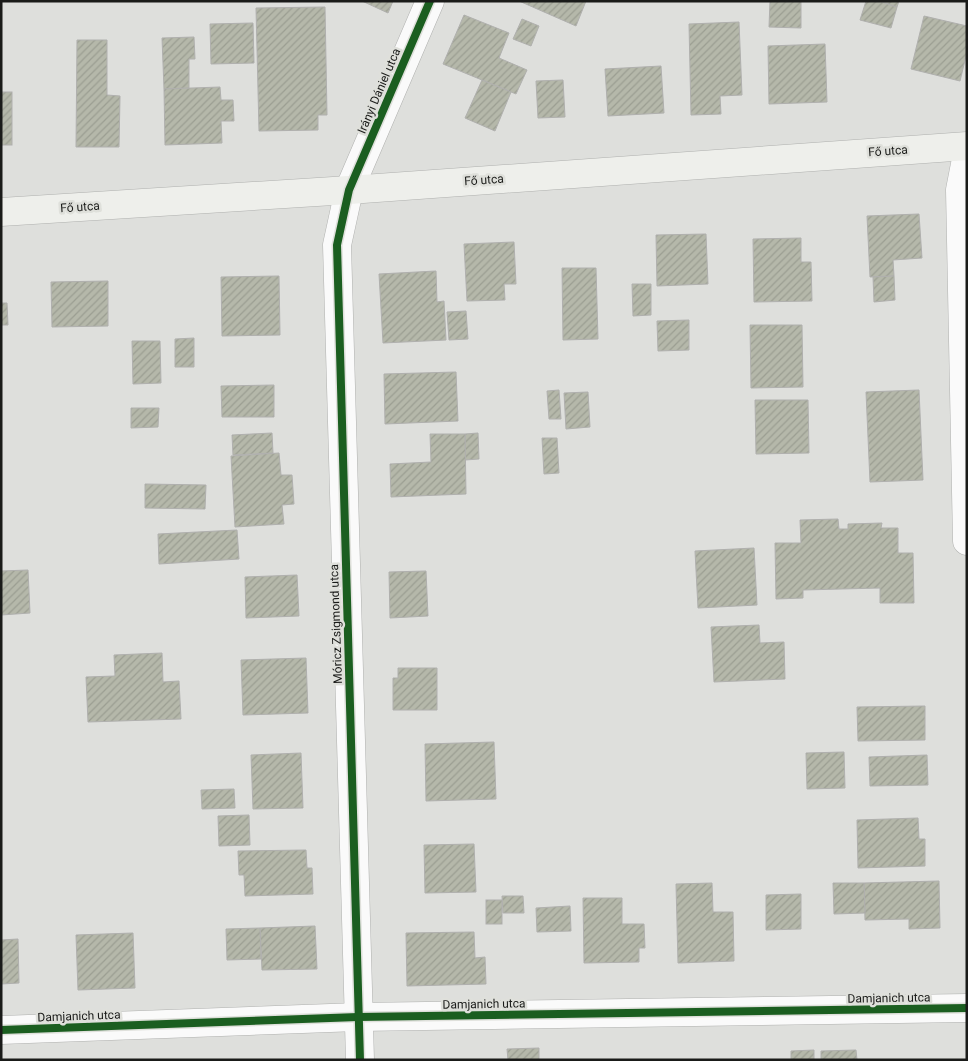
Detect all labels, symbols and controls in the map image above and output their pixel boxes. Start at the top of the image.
street label: Irányi Dániel utca [355,46,403,136]
street label: Fő utca [868,143,908,159]
street label: Fő utca [464,172,504,188]
street label: Fő utca [60,199,100,215]
street label: Móricz Zsigmond utca [327,564,345,684]
street label: Damjanich utca [847,990,931,1006]
street label: Damjanich utca [442,996,526,1012]
street label: Damjanich utca [37,1008,121,1024]

